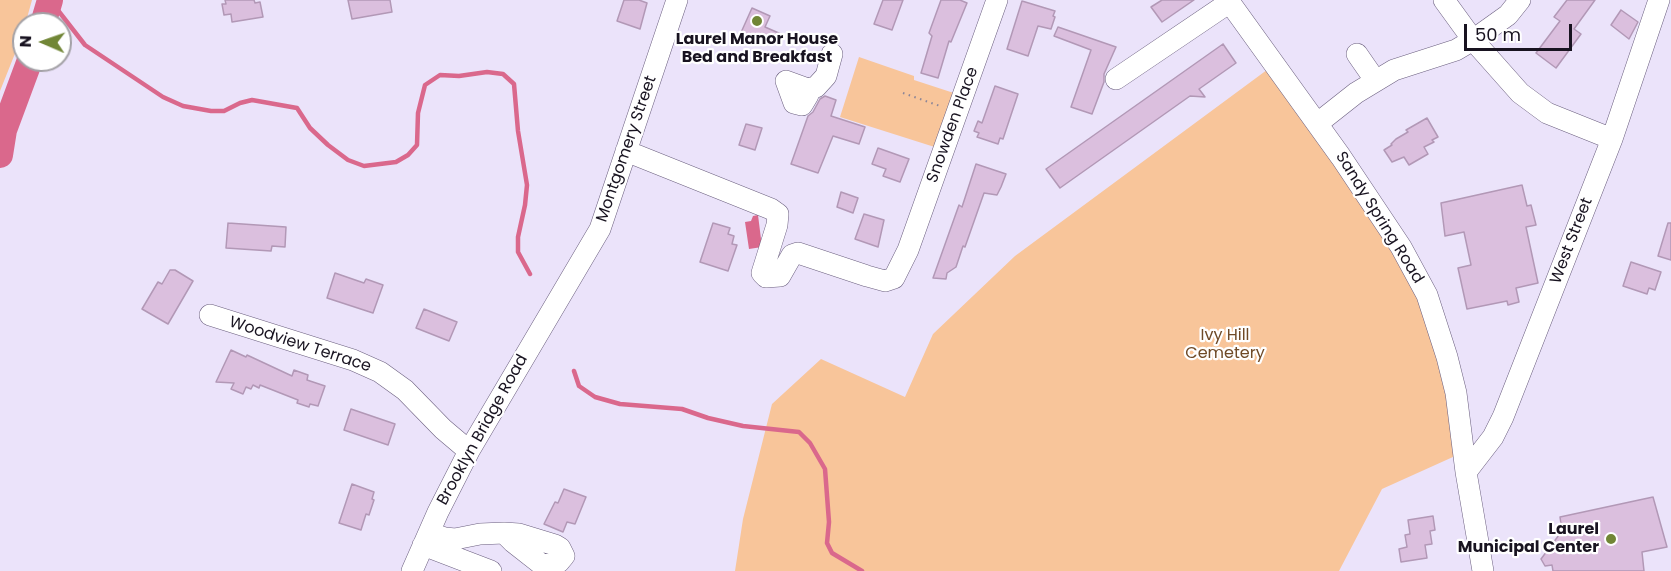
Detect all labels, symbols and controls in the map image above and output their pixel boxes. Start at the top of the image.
north arrow [12,12,72,72]
scale bar [1467,12,1575,50]
marker: Laurel Manor House Bed and Breakfast [750,14,764,28]
text: 50 m [1475,22,1521,47]
place label: Laurel Manor House Bed and Breakfast [676,30,838,68]
text: N [14,35,37,48]
street label: Snowden Place [923,64,983,186]
street label: Montgomery Street [593,73,661,225]
street label: Sandy Spring Road [1331,149,1427,287]
street label: West Street [1547,195,1597,287]
street label: Woodview Terrace [227,313,373,377]
park label: Ivy Hill Cemetery [1185,326,1265,364]
street label: Brooklyn Bridge Road [434,351,532,509]
place label: Laurel Municipal Center [1458,520,1599,558]
marker: Laurel Municipal Center [1604,532,1618,546]

